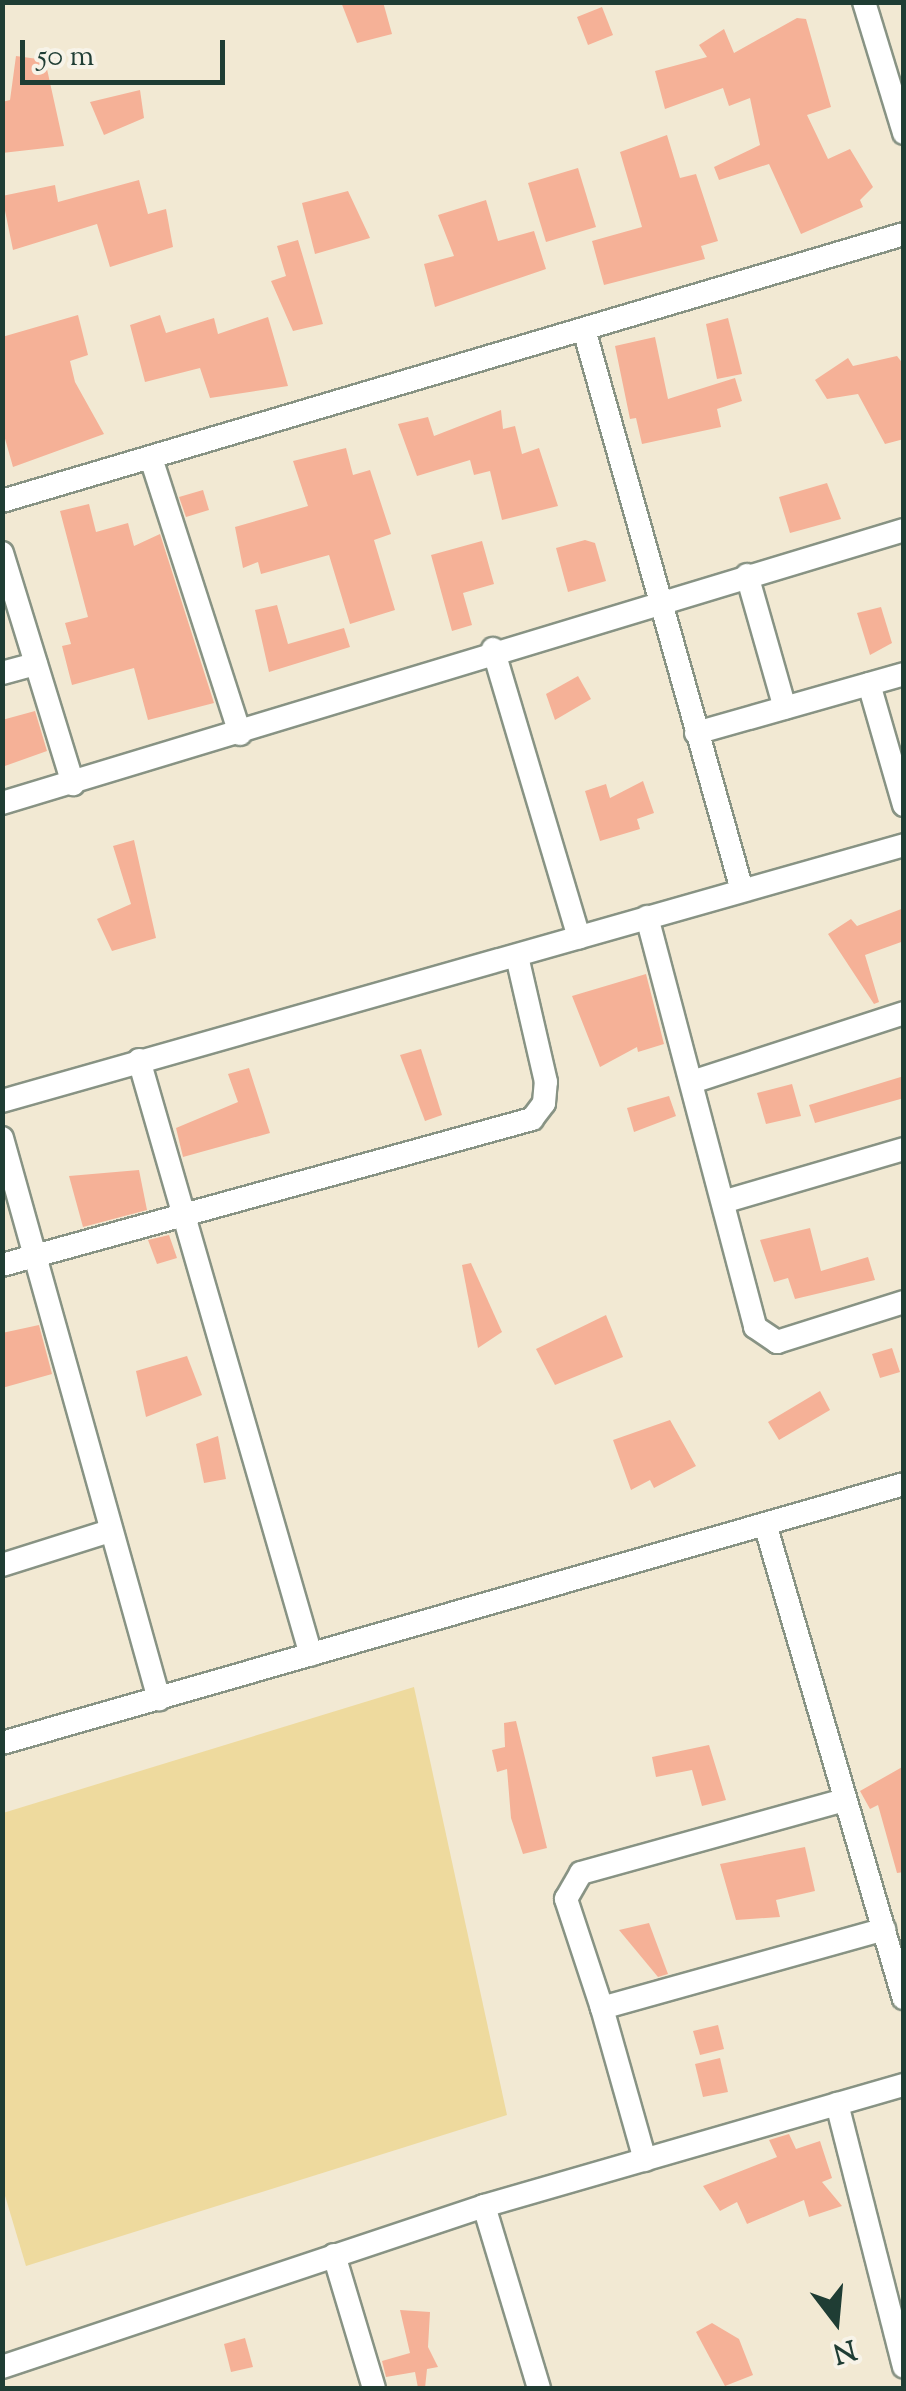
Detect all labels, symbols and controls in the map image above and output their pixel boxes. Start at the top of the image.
scale bar [25,20,230,82]
text: 50 m [37,36,94,79]
north arrow [786,2271,886,2371]
text: N [828,2328,861,2372]

